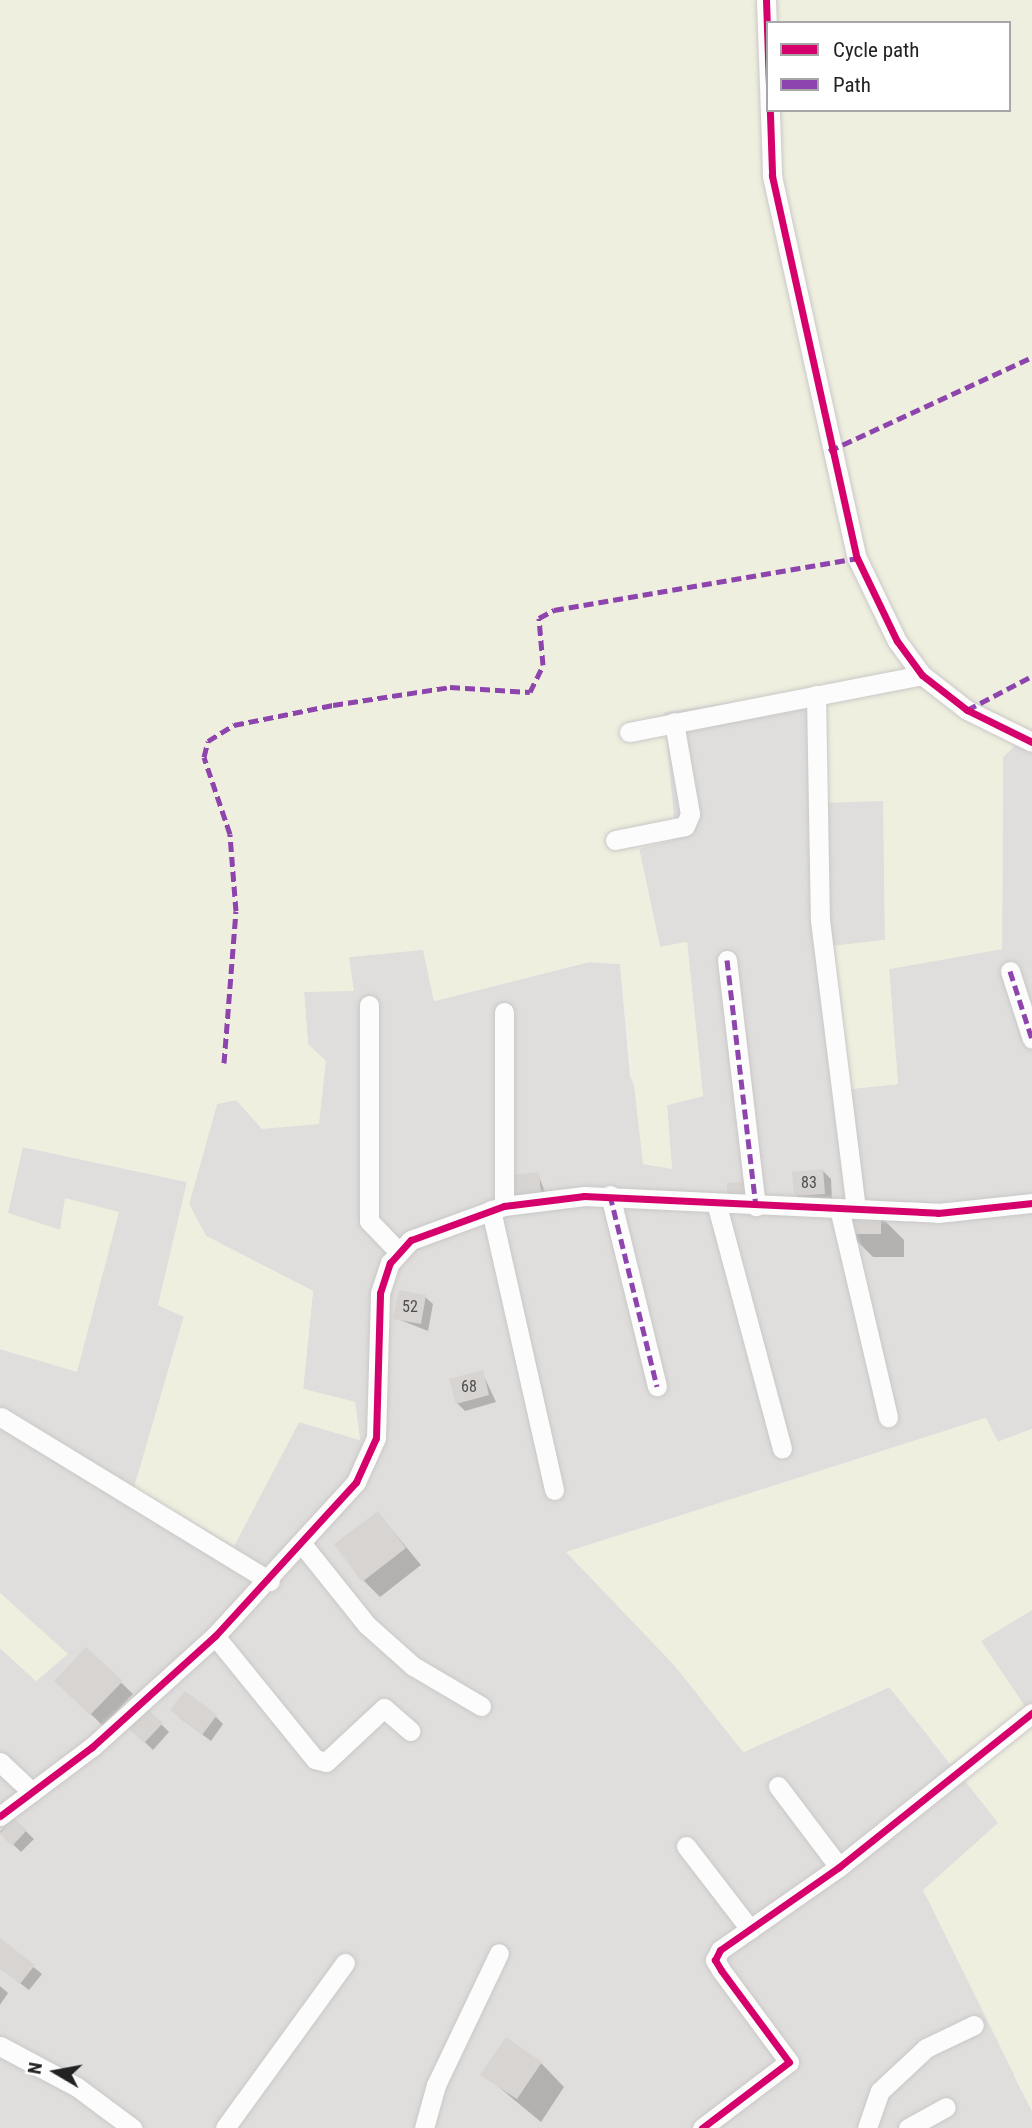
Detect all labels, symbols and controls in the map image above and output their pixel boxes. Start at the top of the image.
legend [766,21,1011,112]
text: Cycle path [833,38,919,62]
text: Path [833,73,871,97]
house number: 83 [801,1173,817,1193]
house number: 52 [402,1297,418,1317]
house number: 68 [461,1377,477,1397]
north arrow [21,2037,91,2107]
text: N [22,2061,47,2076]

